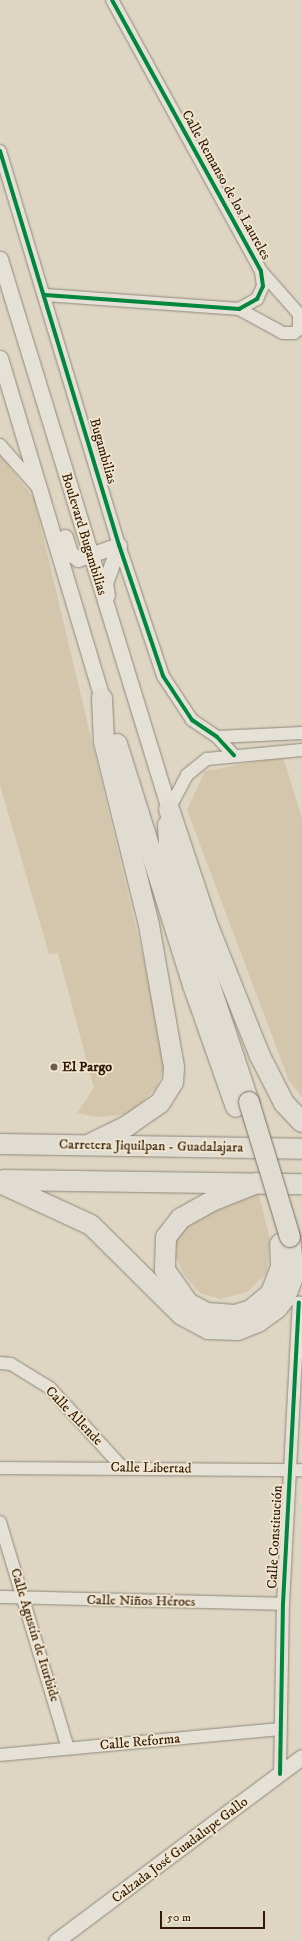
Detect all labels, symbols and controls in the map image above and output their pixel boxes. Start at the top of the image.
street label: Calle Remanso de los Laureles [178,107,274,263]
street label: Bugambilias [86,416,120,486]
street label: Boulevard Bugambilias [57,471,111,597]
place label: El Pargo [62,1059,112,1075]
marker: El Pargo [49,1062,59,1072]
street label: Carretera Jiquilpan - Guadalajara [59,1136,243,1156]
street label: Calle Allende [42,1383,106,1449]
street label: Calle Libertad [110,1459,192,1477]
street label: Calle Constitución [264,1485,286,1589]
street label: Calle Agustín de Iturbide [7,1566,63,1704]
street label: Calle Niños Héroes [86,1592,196,1610]
street label: Calle Reforma [99,1730,181,1754]
street label: Calzada José Guadalupe Gallo [109,1793,251,1907]
scale bar [162,1903,267,1929]
text: 50 m [167,1910,191,1925]

